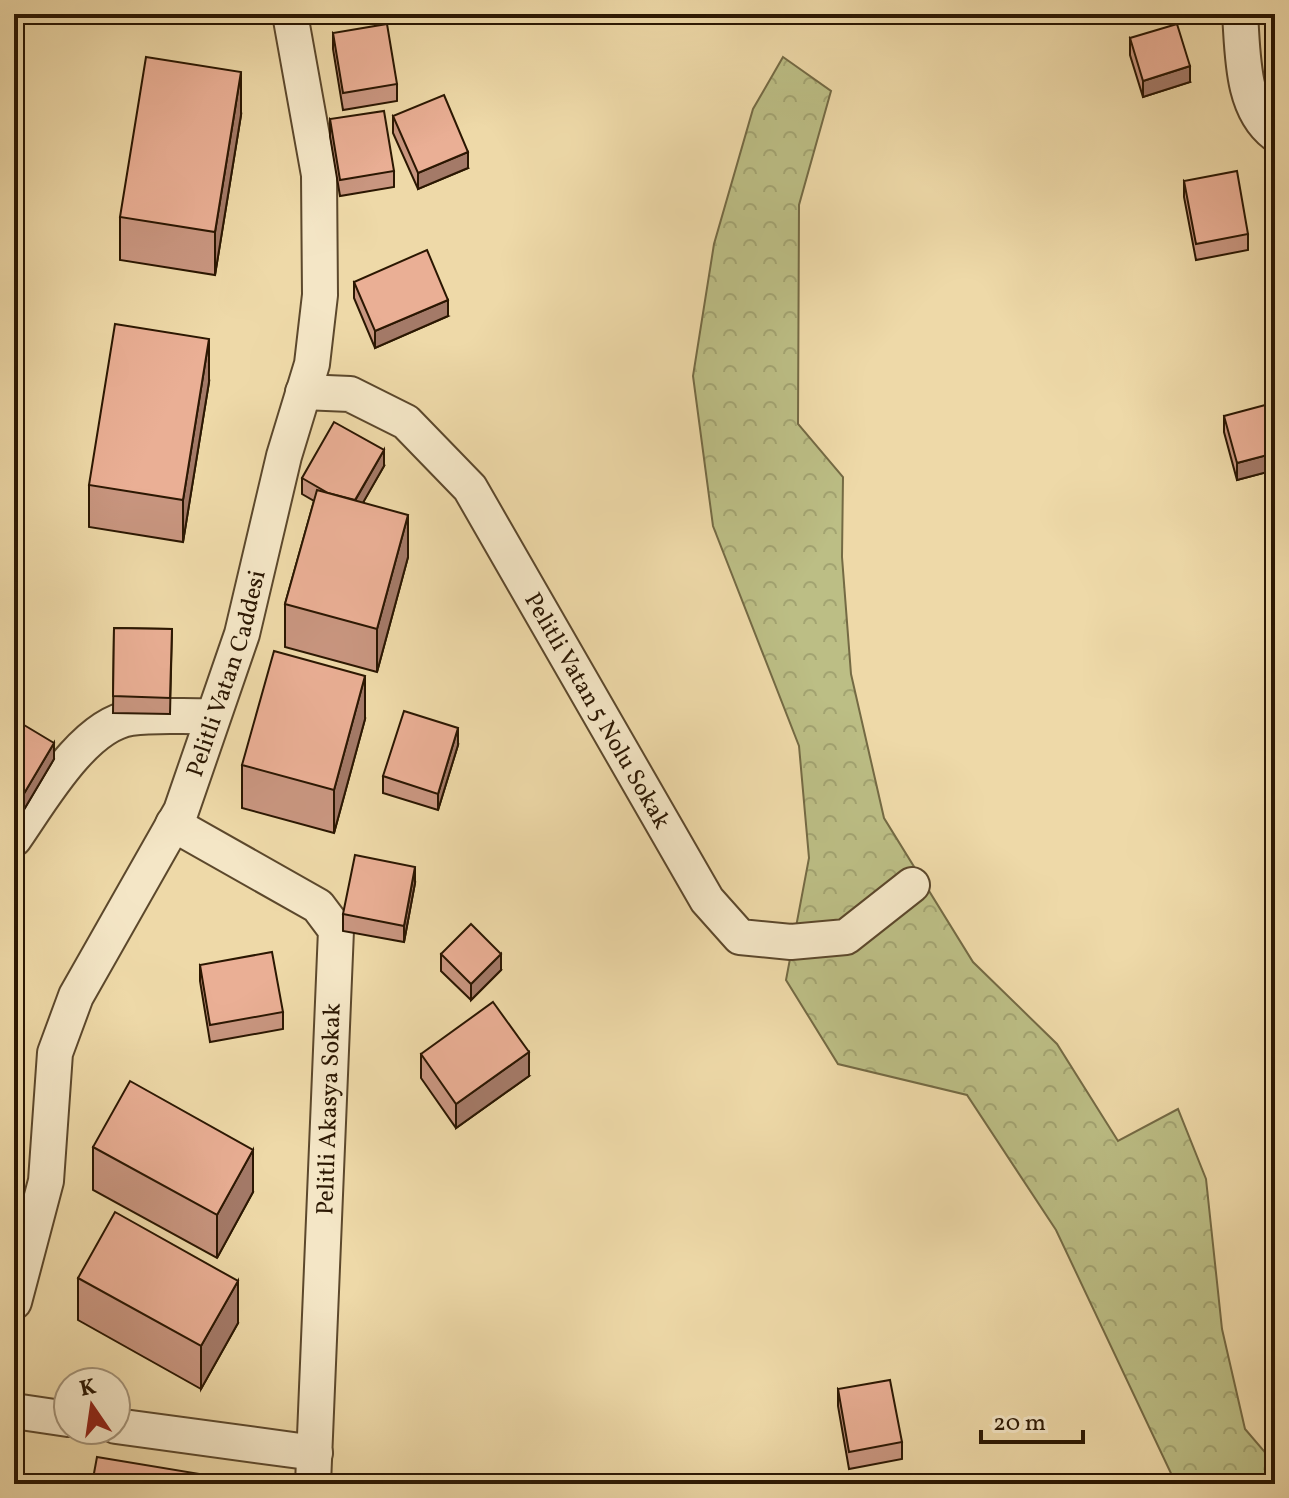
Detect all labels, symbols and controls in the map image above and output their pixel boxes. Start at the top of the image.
street label: Pelitli Vatan Caddesi [179,567,276,782]
street label: Pelitli Vatan 5 Nolu Sokak [515,587,678,836]
street label: Pelitli Akasya Sokak [309,1002,351,1216]
north arrow [52,1366,132,1446]
text: K [77,1372,99,1406]
scale bar [981,1394,1083,1444]
text: 20 m [993,1407,1046,1441]

